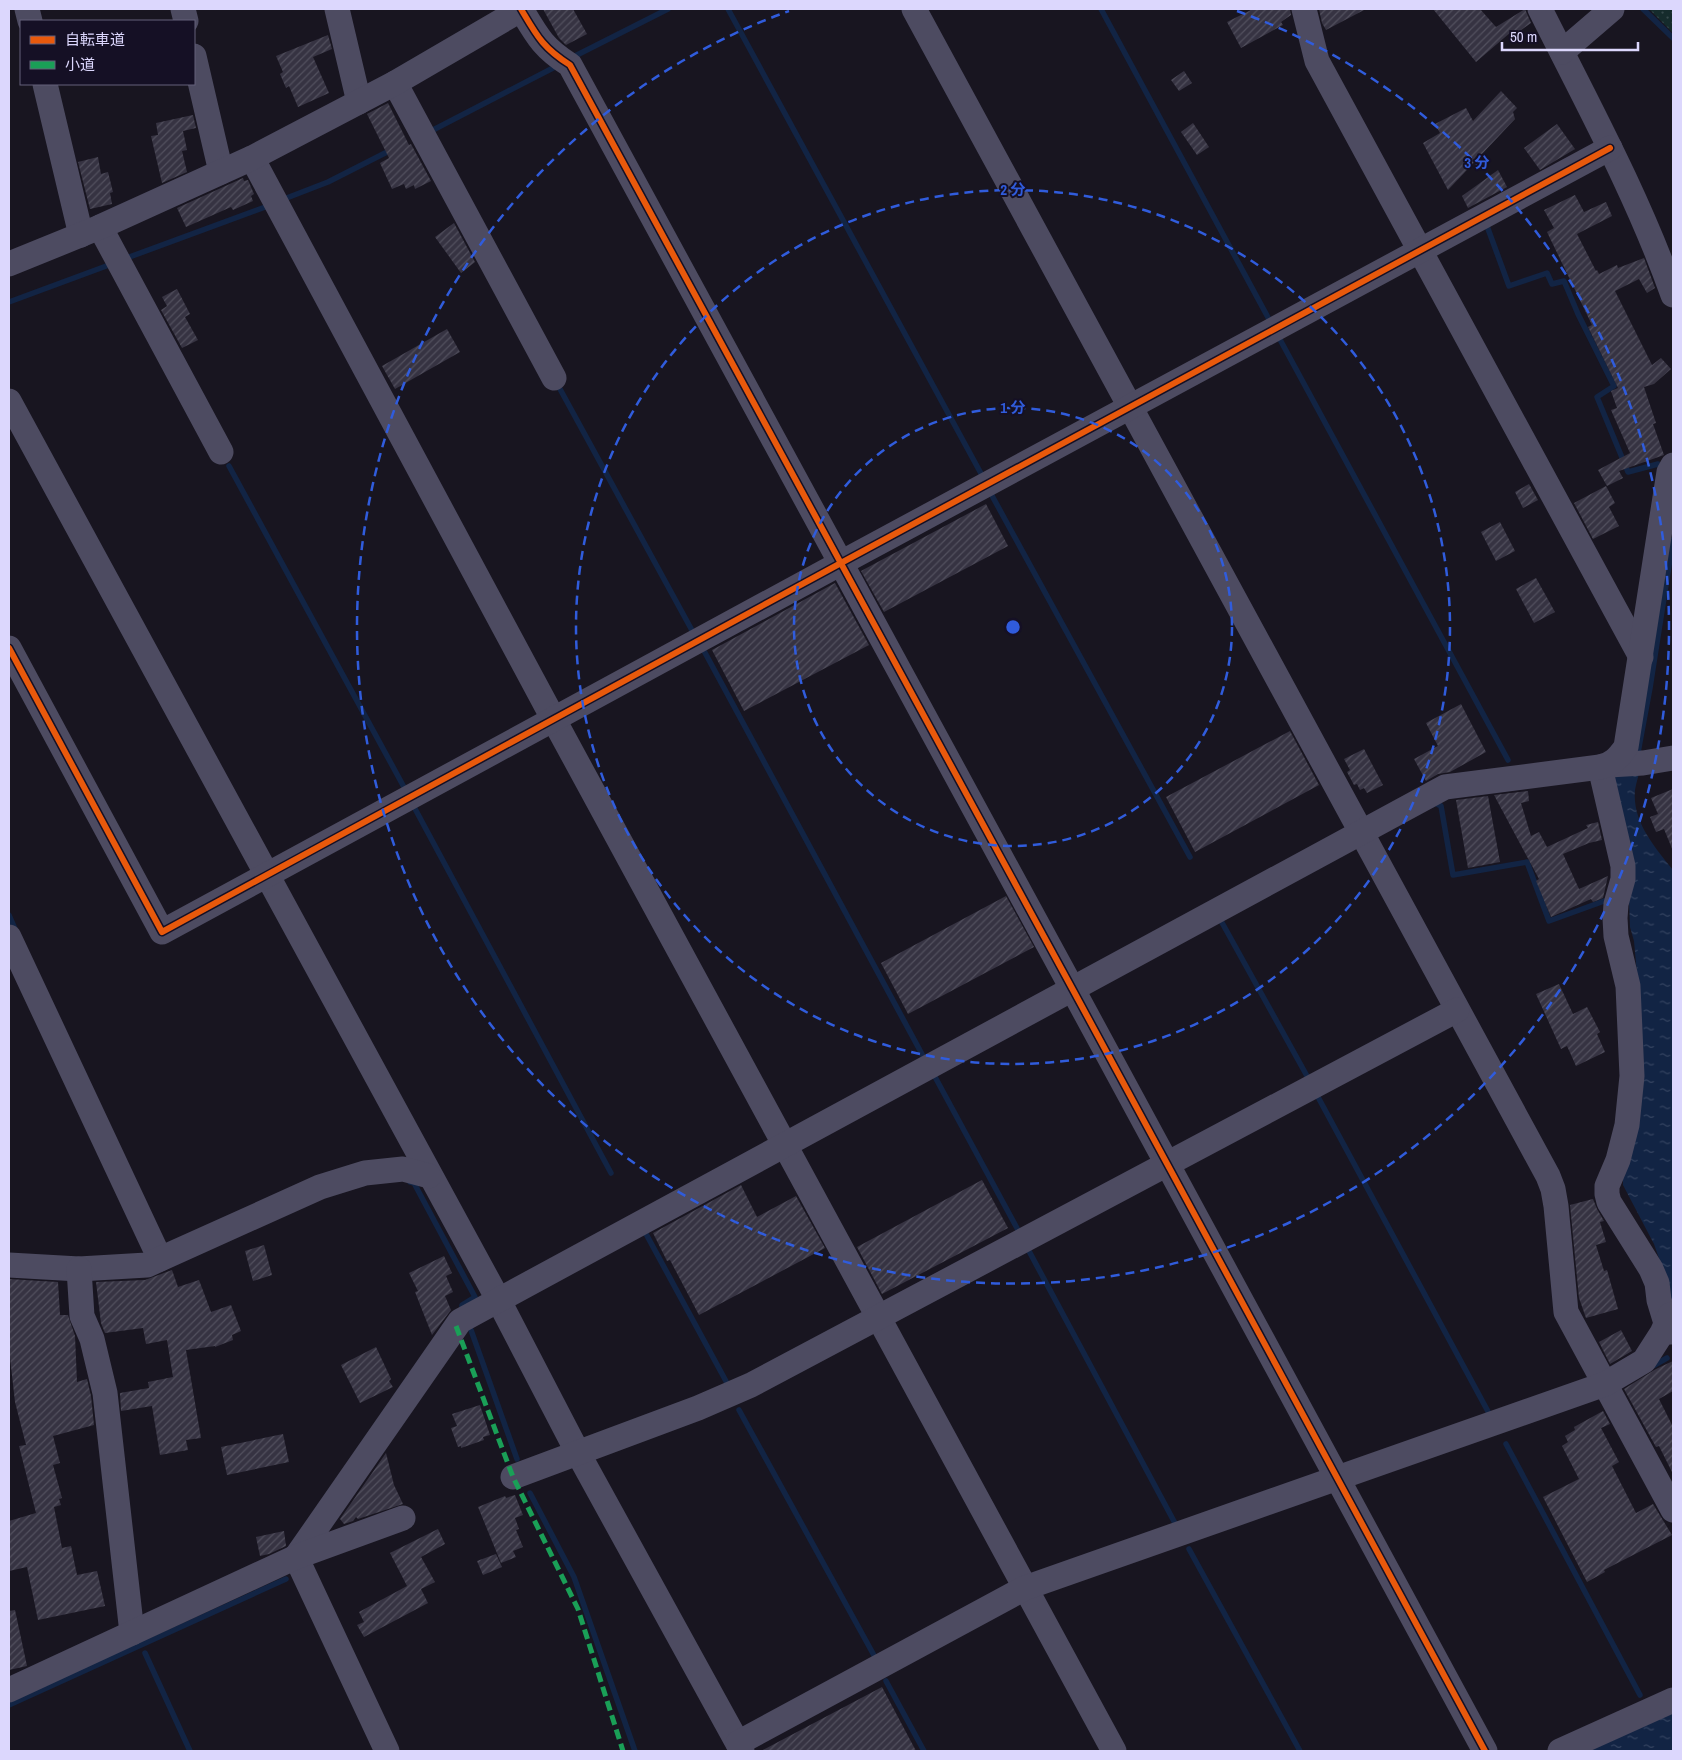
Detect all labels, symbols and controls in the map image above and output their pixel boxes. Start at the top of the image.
legend [20,20,195,85]
scale bar [1502,20,1638,52]
text: 50 m [1510,26,1537,47]
text: 自転車道 [65,29,125,50]
text: 小道 [65,54,95,75]
text: 3 分 [1464,152,1490,173]
text: 2 分 [1000,179,1026,200]
text: 1 分 [1000,397,1026,418]
centre of rings [1004,618,1022,636]

